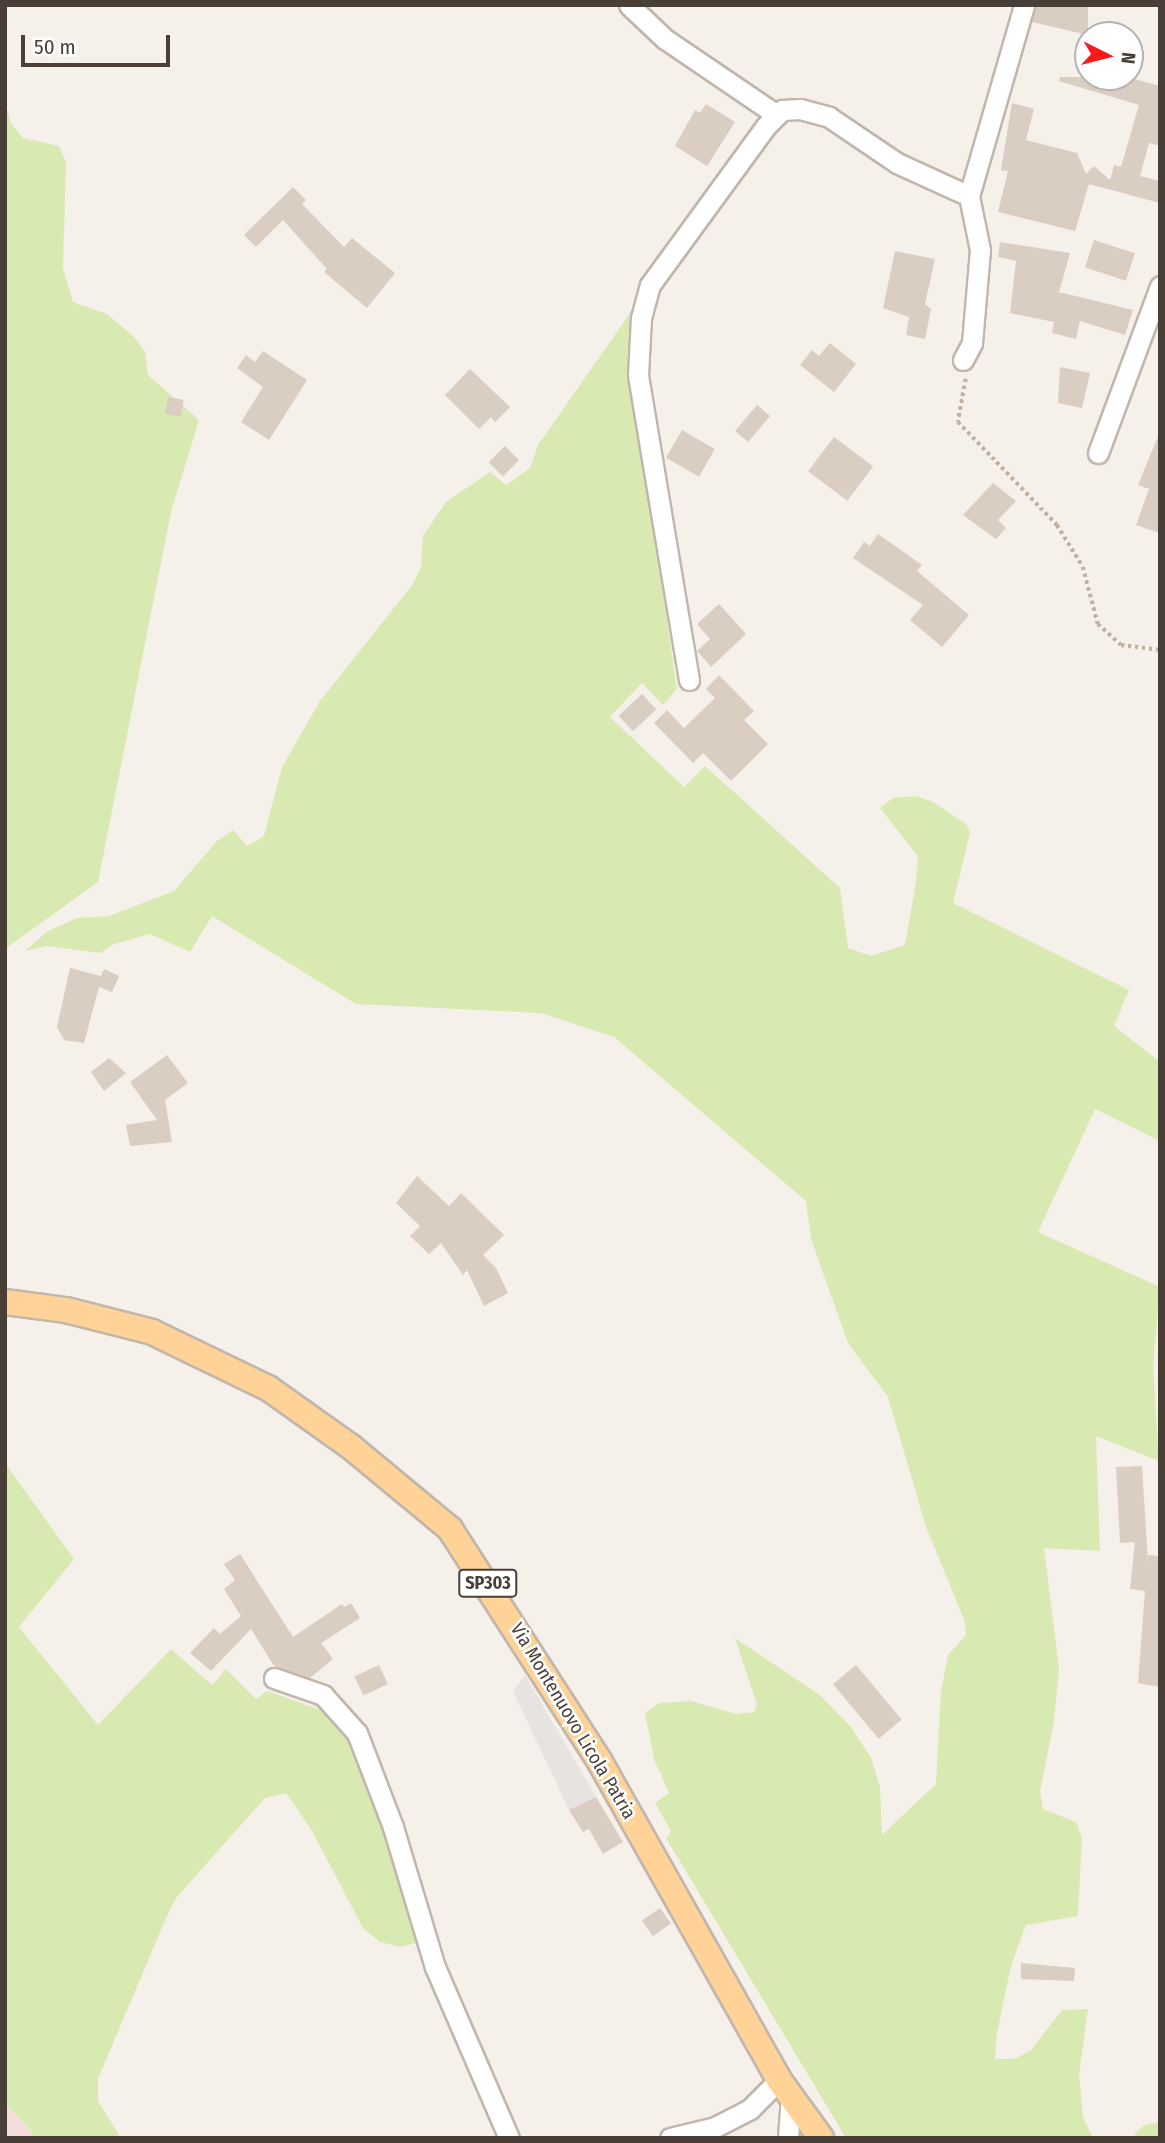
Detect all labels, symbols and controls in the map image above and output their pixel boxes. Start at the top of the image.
scale bar [24,21,173,65]
north arrow [1074,21,1144,91]
text: 50 m [34,34,76,60]
text: N [1116,51,1140,65]
road number: SP303 [458,1568,518,1598]
street label: Via Montenuovo Licola Patria [505,1619,641,1823]

